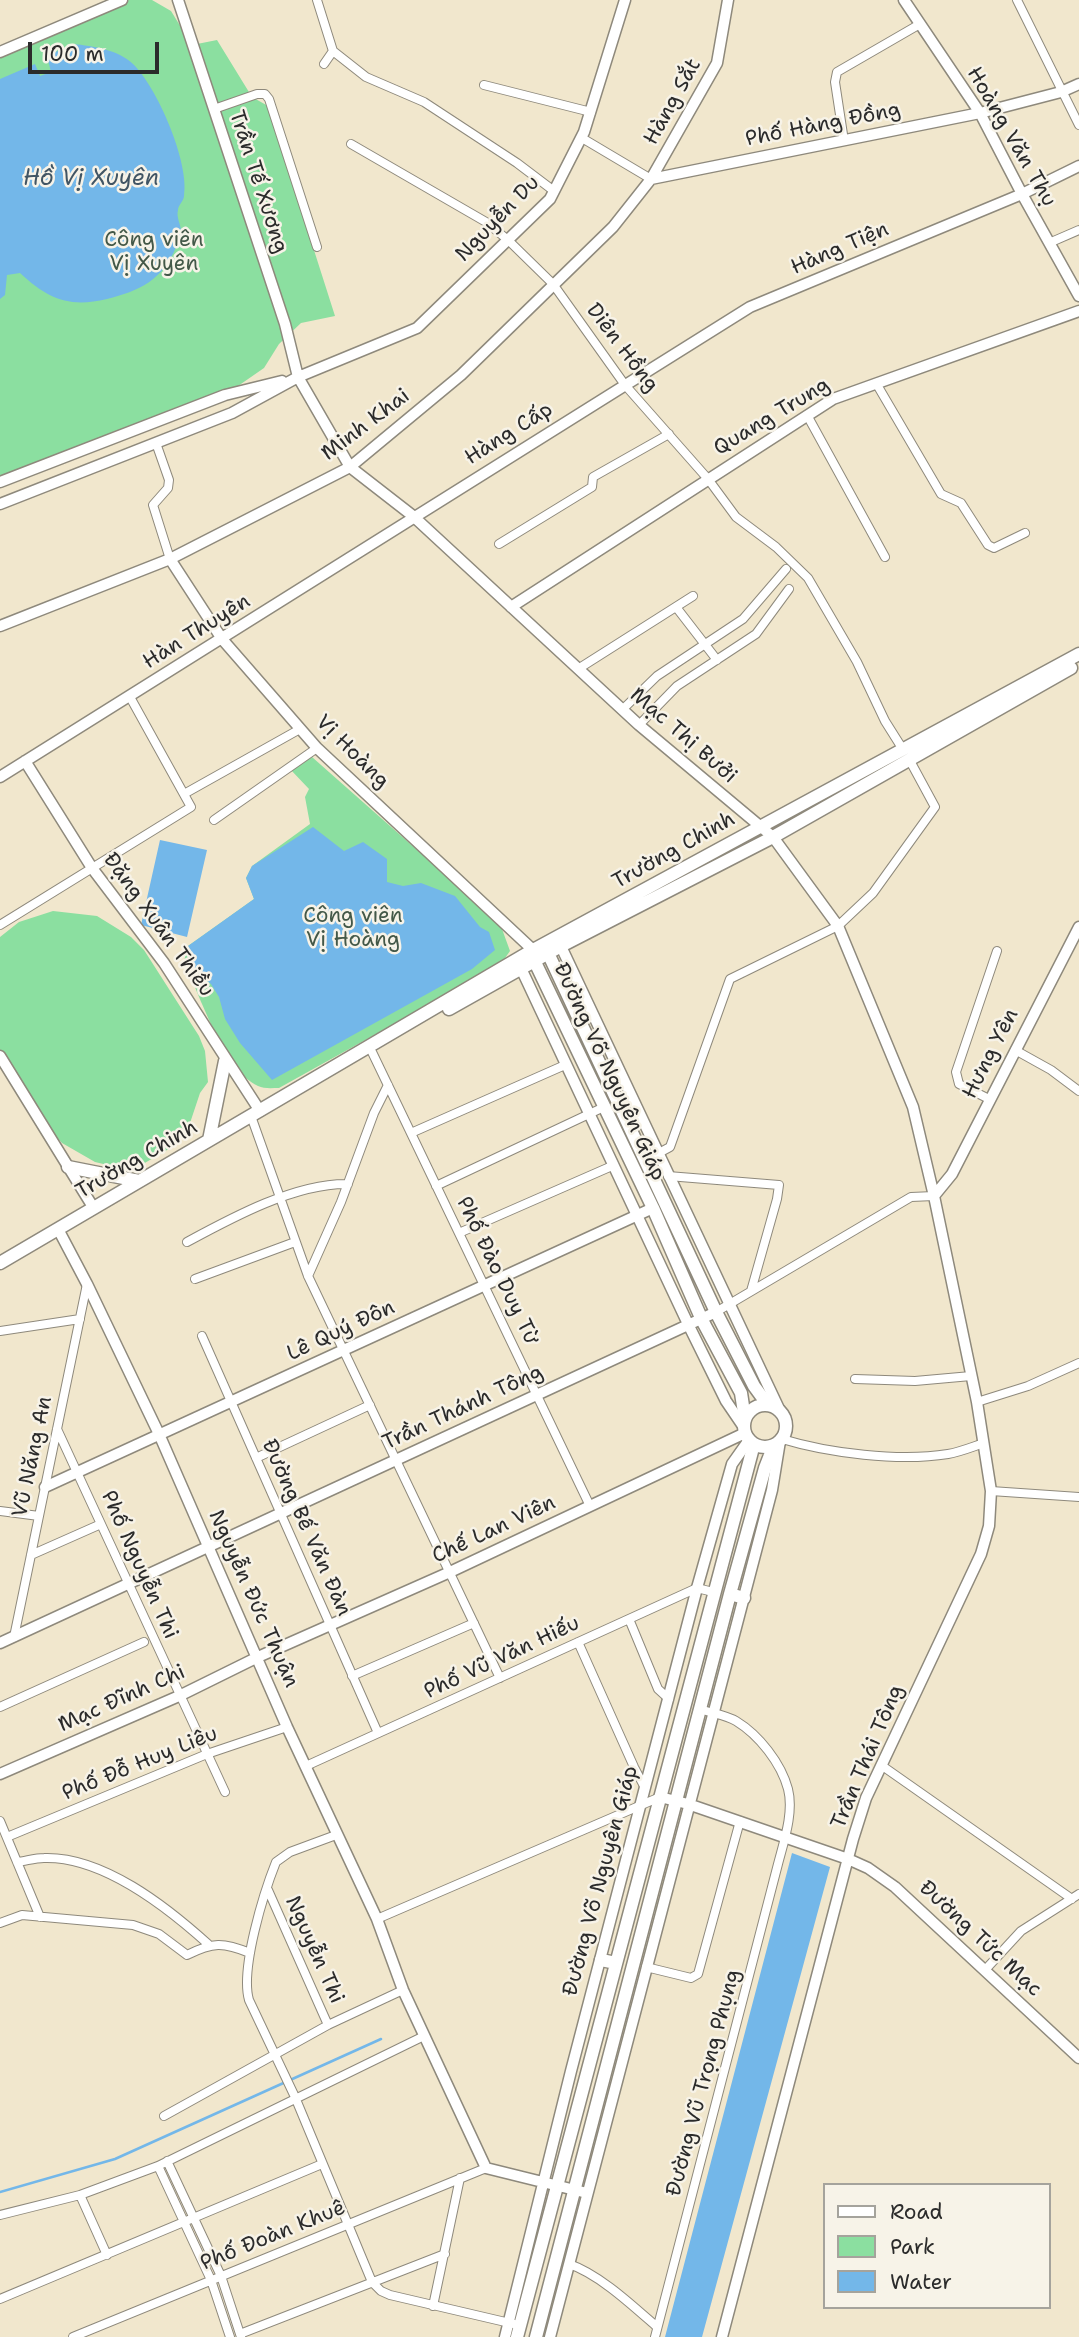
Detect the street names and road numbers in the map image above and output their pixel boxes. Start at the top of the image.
street label: Hàng Sắt [639,54,707,150]
street label: Hoàng Văn Thụ [961,63,1061,211]
street label: Phố Hàng Đồng [743,98,903,152]
street label: Trần Tế Xương [223,108,293,256]
street label: Nguyễn Du [451,171,545,267]
street label: Hàng Tiện [787,217,893,281]
street label: Diên Hồng [580,299,664,397]
street label: Quang Trung [709,373,835,461]
street label: Minh Khai [317,384,415,466]
street label: Hàng Cấp [461,397,557,471]
street label: Hàn Thuyên [139,589,255,675]
street label: Mạc Thị Bưởi [624,683,742,789]
street label: Vị Hoàng [310,710,394,794]
street label: Trường Chinh [608,807,740,895]
street label: Đặng Xuân Thiều [97,848,219,1002]
street label: Đường Võ Nguyên Giáp [547,959,671,1185]
street label: Hưng Yên [958,1005,1024,1103]
street label: Trường Chinh [72,1115,202,1205]
street label: Phố Đào Duy Từ [450,1193,544,1349]
street label: Lê Quý Đôn [283,1295,399,1367]
street label: Trần Thánh Tông [379,1360,547,1456]
street label: Vũ Năng An [8,1394,58,1520]
street label: Đường Bế Văn Đàn [256,1436,356,1620]
street label: Phố Nguyễn Thi [95,1487,183,1643]
street label: Chế Lan Viên [428,1490,560,1570]
street label: Nguyễn Đức Thuận [202,1506,304,1692]
street label: Phố Vũ Văn Hiếu [420,1611,584,1705]
street label: Mạc Đĩnh Chi [55,1660,189,1738]
street label: Trần Thái Tông [826,1681,910,1833]
street label: Phố Đỗ Huy Liêu [59,1721,221,1807]
street label: Đường Võ Nguyên Giáp [558,1763,644,1999]
street label: Đường Tức Mạc [913,1876,1047,2002]
street label: Nguyễn Thi [279,1892,349,2008]
street label: Đường Vũ Trọng Phụng [662,1967,746,2199]
street label: Phố Đoàn Khuê [197,2195,349,2277]

